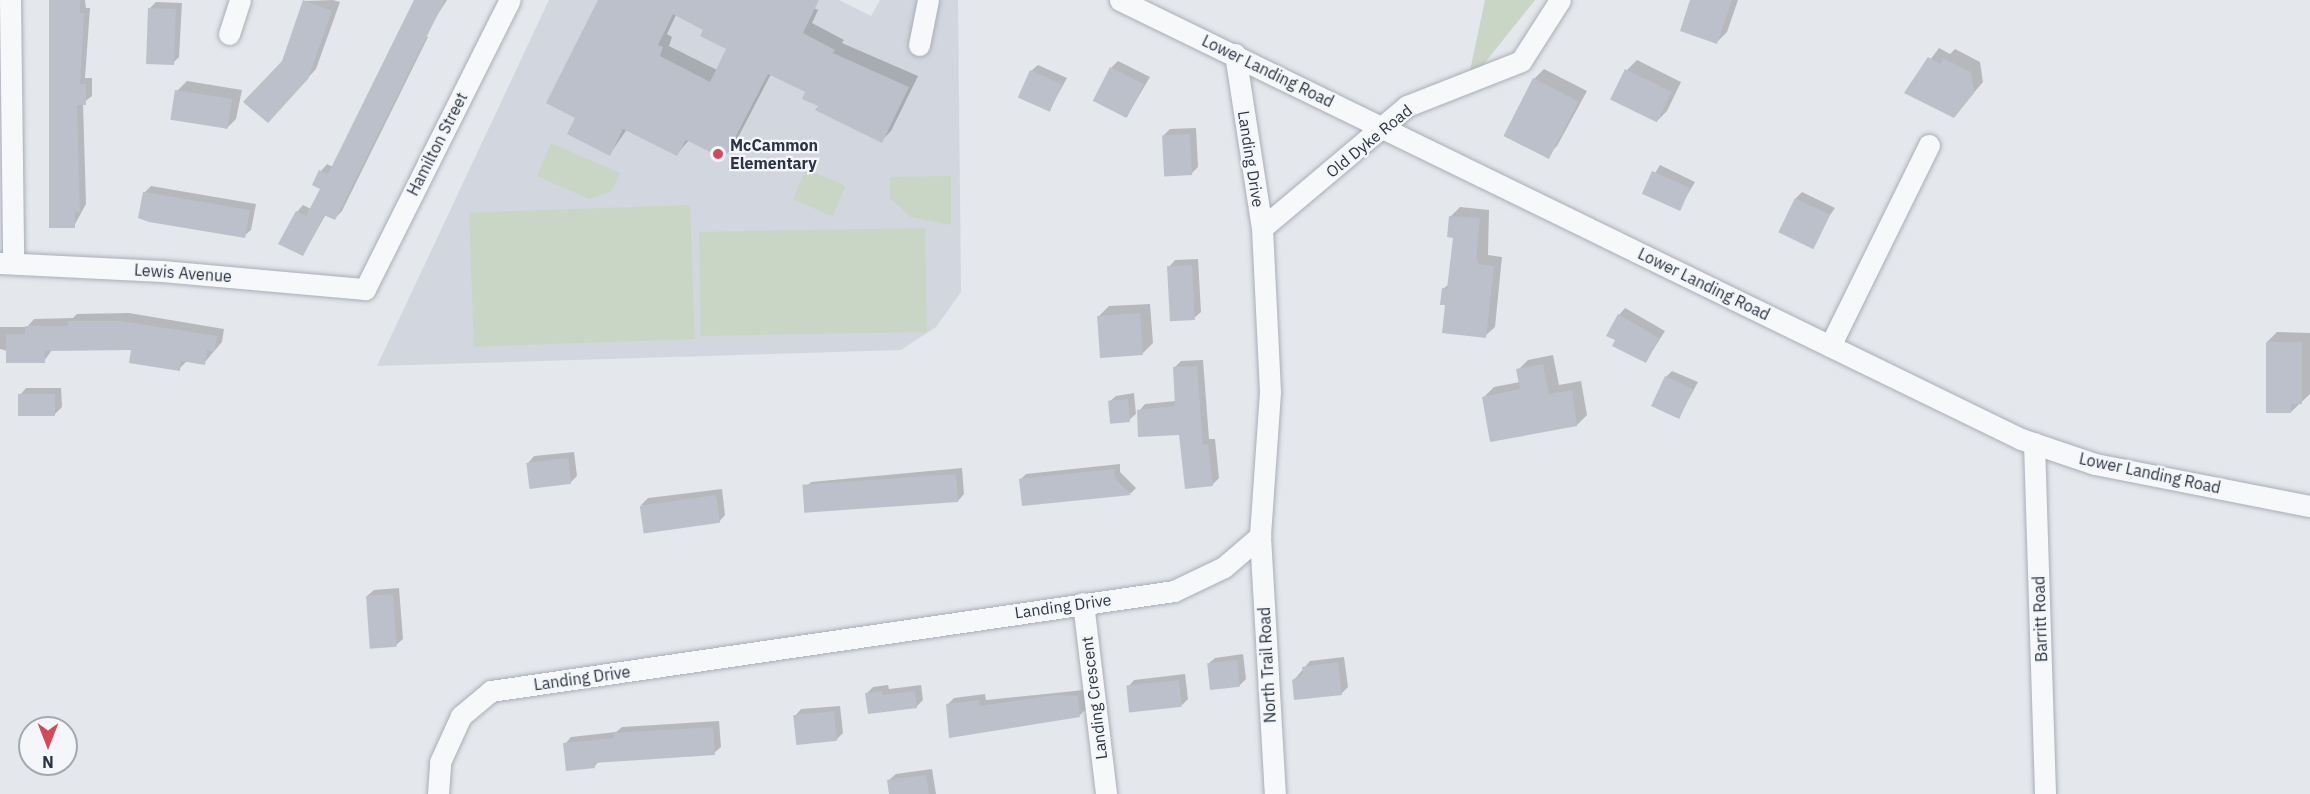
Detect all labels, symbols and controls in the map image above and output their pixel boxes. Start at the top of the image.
street label: Lower Landing Road [1199,31,1337,111]
street label: Hamilton Street [403,89,471,199]
street label: Old Dyke Road [1322,101,1416,181]
street label: Landing Drive [1234,109,1268,209]
place label: McCammon Elementary [730,135,818,173]
marker: McCammon Elementary [711,147,725,161]
street label: Lower Landing Road [1635,244,1773,324]
street label: Lewis Avenue [134,260,232,286]
street label: Lower Landing Road [2077,449,2223,497]
street label: Barritt Road [2029,575,2051,663]
street label: Landing Drive [1013,590,1113,622]
street label: North Trail Road [1254,606,1280,724]
street label: Landing Crescent [1077,635,1111,761]
street label: Landing Drive [532,662,632,694]
north arrow [18,716,78,776]
text: N [42,752,54,772]

